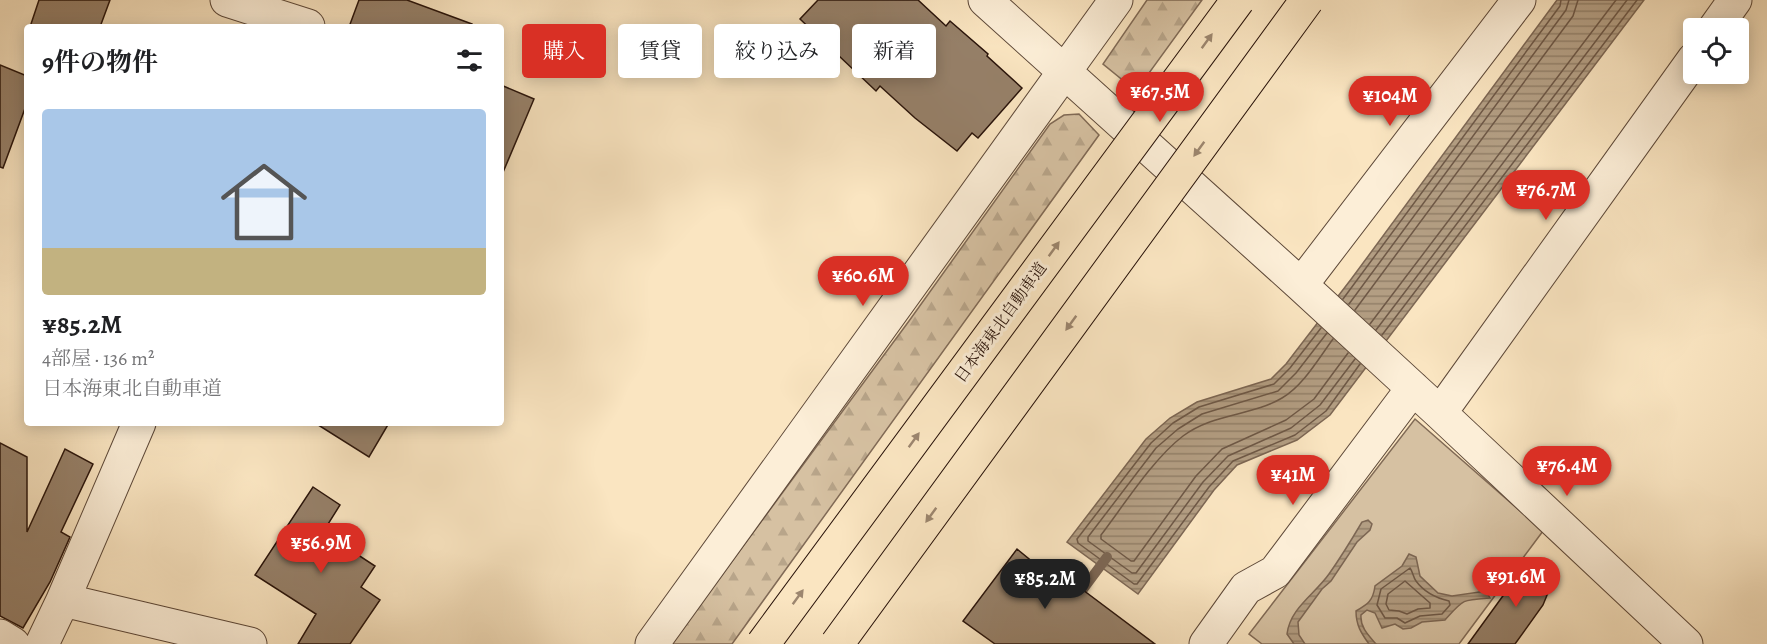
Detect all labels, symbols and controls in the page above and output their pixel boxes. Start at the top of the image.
map controls [1683,18,1749,84]
button: locate [1683,18,1749,84]
chip: 購入 [522,24,606,78]
chip: 賃貸 [618,24,702,78]
chip: 絞り込み [714,24,840,78]
chip: 新着 [852,24,936,78]
one-way arrow [1201,34,1213,50]
icon: filters [453,44,486,77]
text: 9件の物件 [42,45,158,80]
pin: ¥67.5M [1111,72,1209,123]
pin: ¥104M [1348,76,1432,127]
text: ¥67.5M [1130,78,1190,105]
text: ¥104M [1363,82,1417,109]
one-way arrow [1193,141,1205,156]
icon: home [210,148,318,256]
pin: ¥76.7M [1497,170,1595,221]
text: ¥76.7M [1516,176,1576,203]
one-way arrow [1048,242,1060,258]
pin: ¥60.6M [814,256,912,307]
street label: 日本海東北自動車道 [950,258,1052,387]
text: ¥60.6M [832,262,894,289]
text: ¥85.2M [42,307,122,342]
one-way arrow [1065,315,1077,331]
text: 4部屋 · 136 m² [42,345,155,372]
text: 日本海東北自動車道 [42,375,222,402]
one-way arrow [907,432,919,447]
pin: ¥76.4M [1518,446,1616,497]
text: ¥76.4M [1536,452,1598,479]
pin: ¥41M [1257,455,1329,506]
text: ¥41M [1271,461,1315,488]
one-way arrow [925,506,937,522]
pin: ¥56.9M [272,523,370,574]
text: ¥56.9M [291,529,351,556]
pin: ¥91.6M [1467,557,1565,608]
pin: ¥85.2M [996,559,1094,610]
text: ¥91.6M [1486,563,1546,590]
text: ¥85.2M [1014,565,1076,592]
one-way arrow [792,589,804,605]

